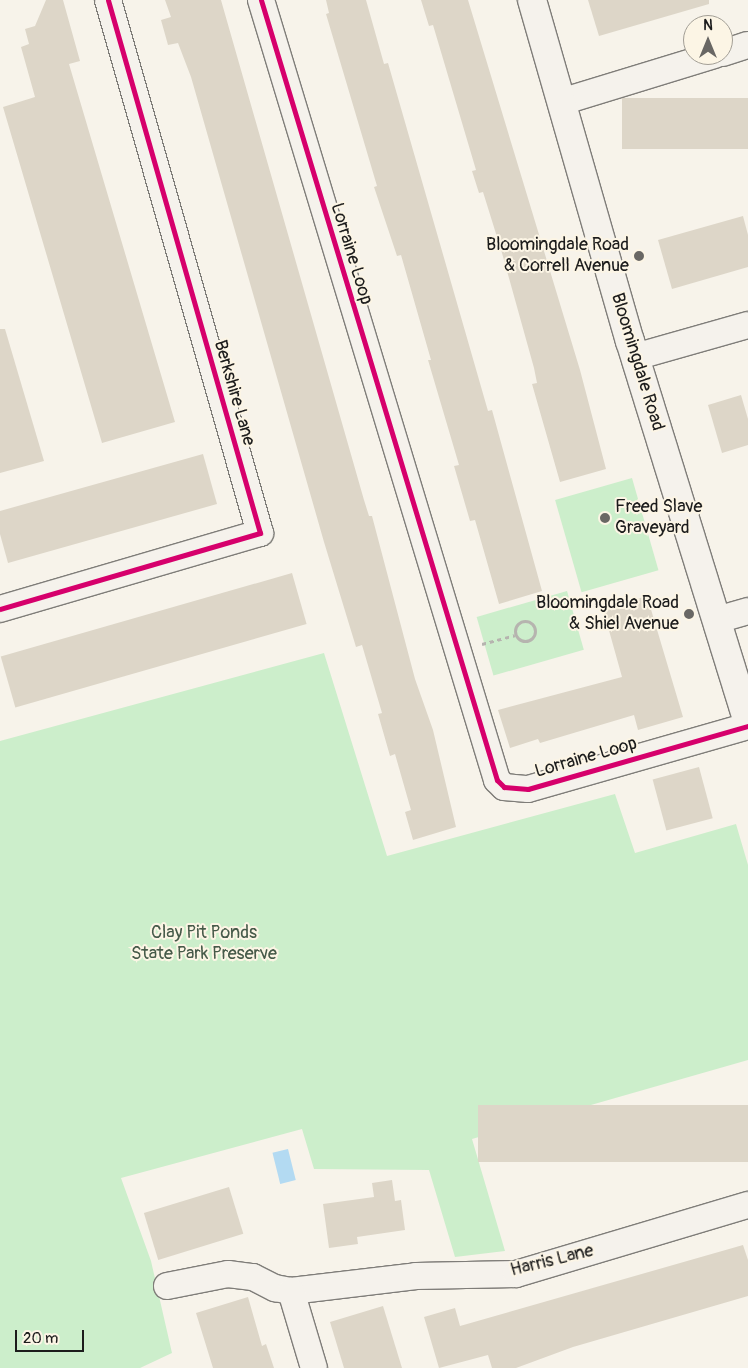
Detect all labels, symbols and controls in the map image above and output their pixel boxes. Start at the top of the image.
north arrow [683,15,733,65]
text: N [703,17,713,34]
street label: Lorraine Loop [325,201,377,307]
place label: Bloomingdale Road & Correll Avenue [486,235,629,278]
marker: Bloomingdale Road & Correll Avenue [633,250,645,262]
street label: Bloomingdale Road [606,290,668,434]
street label: Berkshire Lane [209,338,259,448]
place label: Freed Slave Graveyard [615,497,702,540]
marker: Freed Slave Graveyard [599,512,611,524]
place label: Bloomingdale Road & Shiel Avenue [536,593,679,636]
marker: Bloomingdale Road & Shiel Avenue [683,608,695,620]
street label: Lorraine Loop [532,733,640,783]
park label: Clay Pit Ponds State Park Preserve [131,923,277,966]
street label: Harris Lane [508,1240,596,1282]
scale bar [18,1320,86,1352]
text: 20 m [23,1329,58,1348]

